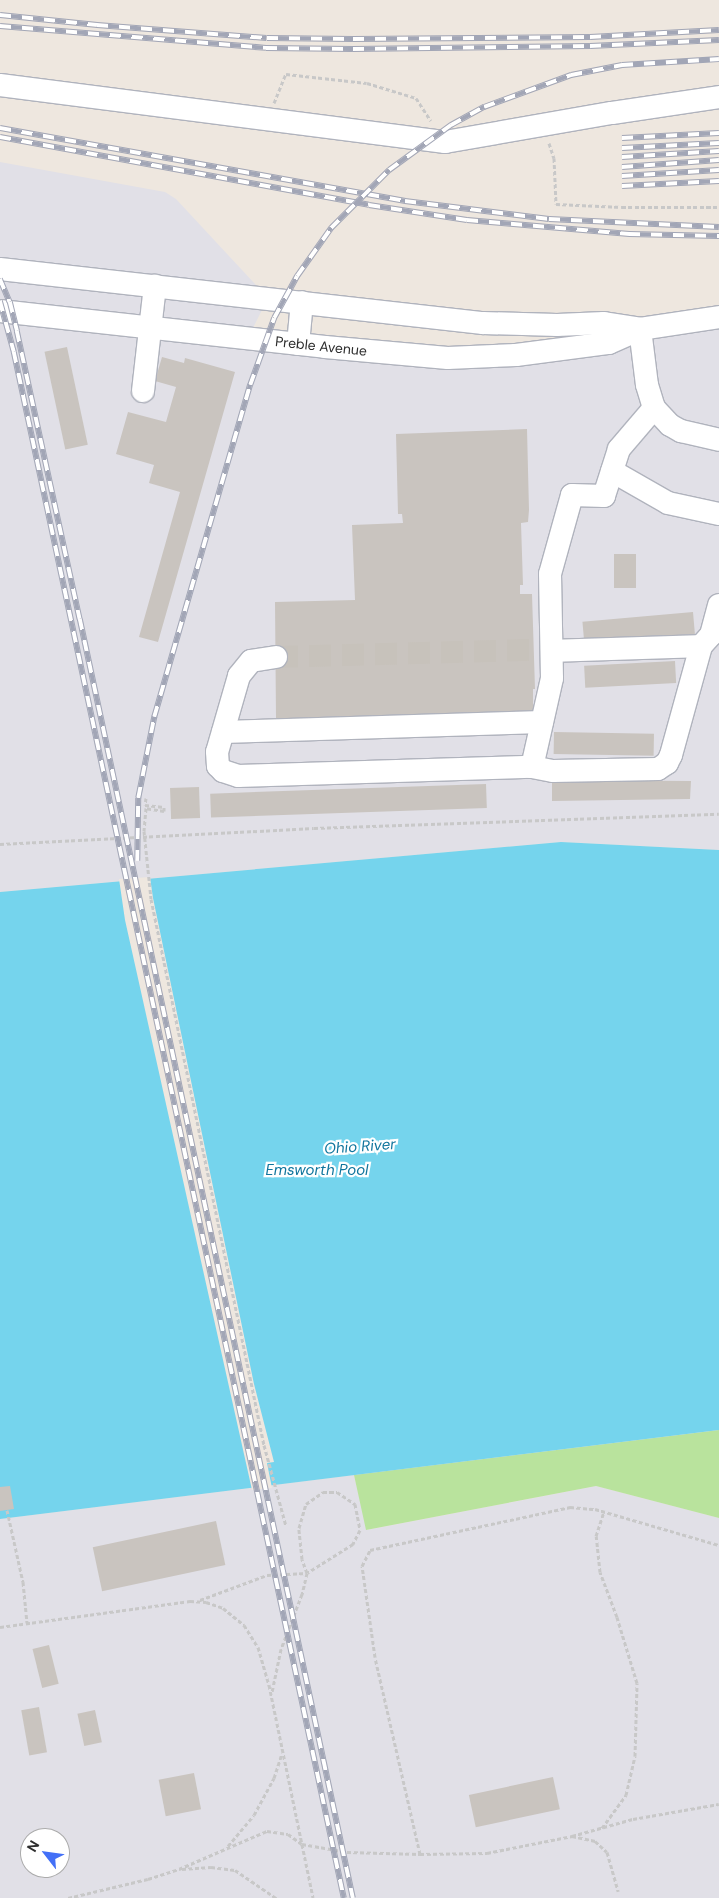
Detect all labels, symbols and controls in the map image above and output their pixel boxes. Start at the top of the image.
street label: Preble Avenue [274,333,368,359]
water label: Ohio River [324,1136,396,1158]
water label: Emsworth Pool [266,1162,368,1180]
north arrow [20,1828,70,1878]
text: N [23,1837,43,1855]

